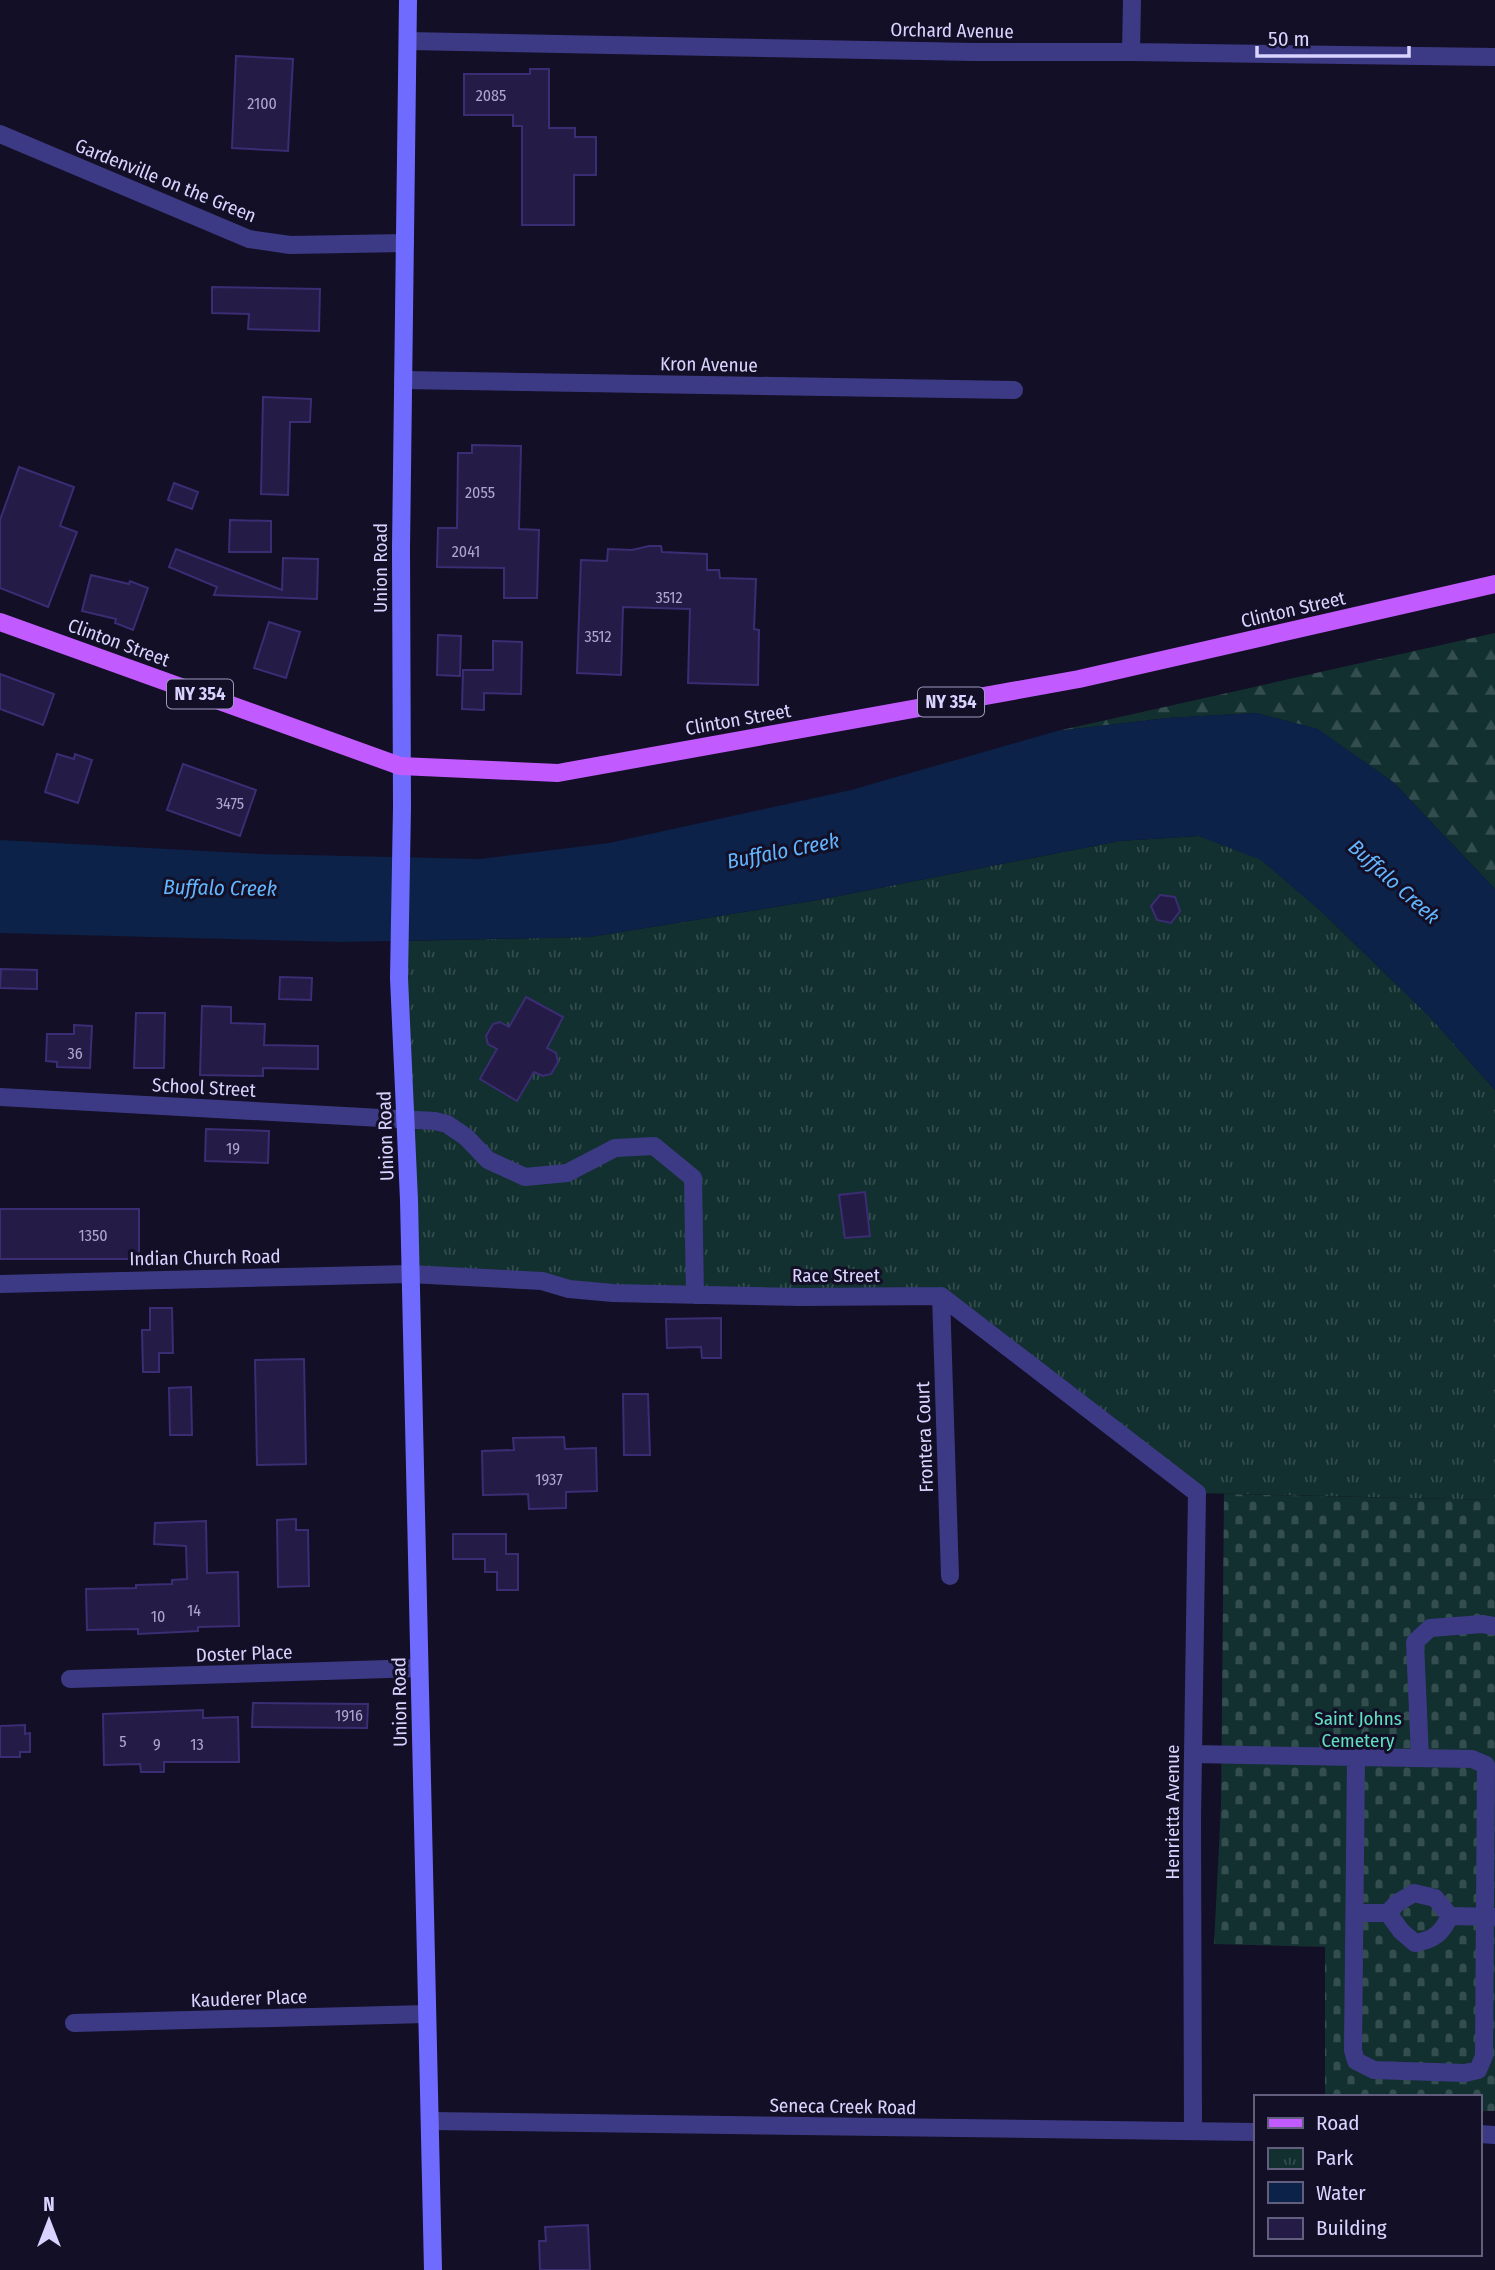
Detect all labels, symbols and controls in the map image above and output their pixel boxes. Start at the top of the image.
scale bar [1257,14,1409,58]
street label: Orchard Avenue [890,18,1014,43]
text: 50 m [1268,26,1310,52]
house number: 2085 [476,86,506,105]
house number: 2100 [247,94,277,113]
street label: Gardenville on the Green [72,134,260,227]
street label: Kron Avenue [660,352,758,377]
house number: 2055 [465,483,495,502]
street label: Union Road [369,523,392,613]
house number: 2041 [452,542,480,561]
street label: Clinton Street [1239,586,1348,633]
house number: 3512 [655,588,683,607]
street label: Clinton Street [65,613,173,672]
house number: 3512 [584,627,612,646]
road number: NY 354 [167,680,233,708]
road number: NY 354 [918,688,984,716]
street label: Clinton Street [684,699,793,740]
house number: 3475 [216,794,244,813]
water label: Buffalo Creek [725,827,841,875]
water label: Buffalo Creek [1343,834,1445,930]
water label: Buffalo Creek [163,874,277,902]
house number: 36 [67,1044,83,1063]
street label: School Street [152,1073,257,1102]
street label: Union Road [372,1091,399,1181]
house number: 19 [226,1139,240,1158]
house number: 1350 [78,1226,108,1245]
street label: Indian Church Road [129,1245,281,1270]
street label: Race Street [792,1264,881,1287]
street label: Frontera Court [911,1380,938,1493]
house number: 1937 [535,1470,563,1489]
house number: 14 [187,1601,201,1620]
house number: 10 [151,1607,165,1626]
street label: Doster Place [195,1640,293,1667]
street label: Union Road [387,1657,412,1747]
house number: 1916 [335,1706,363,1725]
park label: Saint Johns Cemetery [1314,1707,1402,1752]
house number: 5 [119,1732,127,1751]
house number: 9 [153,1735,161,1754]
house number: 13 [190,1735,204,1754]
street label: Henrietta Avenue [1161,1745,1184,1879]
street label: Kauderer Place [190,1985,308,2012]
street label: Seneca Creek Road [769,2094,917,2119]
legend [1254,2095,1481,2256]
text: Road [1316,2110,1360,2136]
text: Park [1316,2145,1354,2171]
text: Water [1316,2180,1366,2206]
north arrow [14,2186,84,2256]
text: N [43,2193,55,2216]
text: Building [1316,2215,1387,2241]

